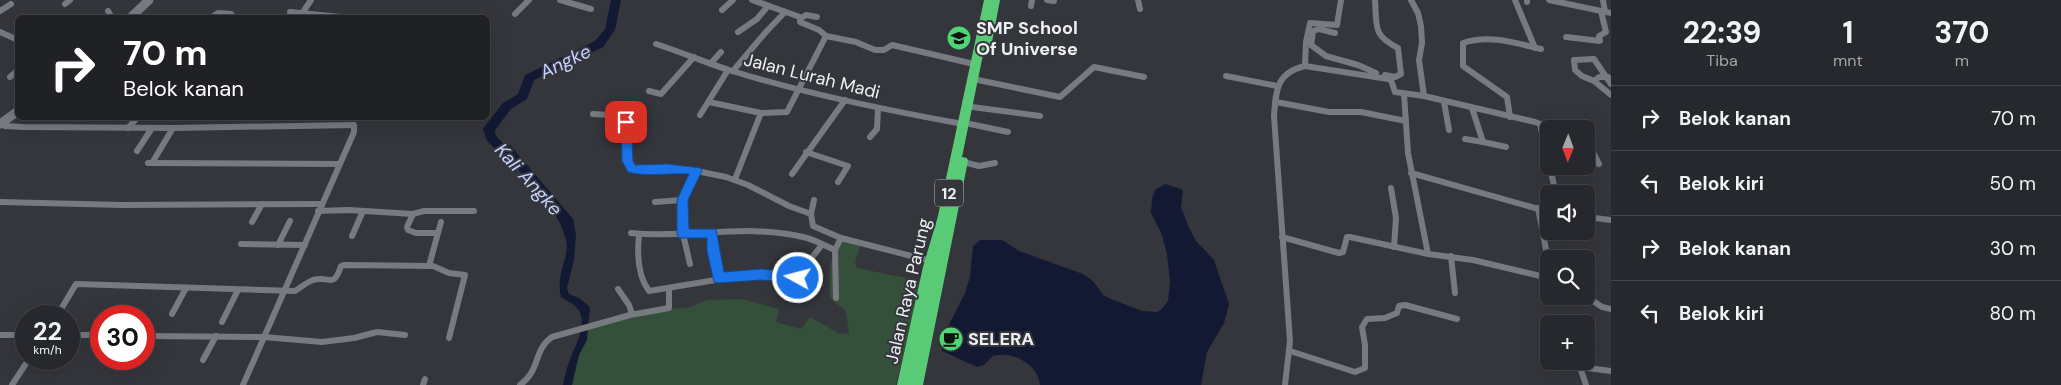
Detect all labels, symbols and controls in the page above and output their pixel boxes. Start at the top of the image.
text: 22:39 [1683,13,1761,52]
text: 1 [1842,13,1853,52]
text: 370 [1934,13,1989,52]
place label: SMP School Of Universe [976,16,1078,61]
school or university icon: SMP School Of Universe [946,25,972,51]
text: 70 m [123,30,207,76]
icon: right [40,35,105,100]
water label: Angke [535,38,595,85]
street label: Jalan Lurah Madi [741,47,883,105]
text: Tiba [1706,50,1738,71]
text: mnt [1833,50,1863,71]
text: m [1955,50,1969,71]
text: Belok kanan [123,74,244,103]
pin [605,101,647,143]
icon: right [1636,104,1664,132]
text: Belok kanan [1679,106,1791,131]
text: 70 m [1991,106,2036,131]
icon: arrive [612,108,640,136]
north arrow [1540,120,1595,175]
map controls [1540,120,1595,370]
water label: Kali Angke [489,138,568,221]
icon: left [1636,169,1664,197]
text: Belok kiri [1679,171,1764,196]
text: 50 m [1989,171,2036,196]
road number: 12 [935,180,963,207]
button: sound [1540,185,1595,240]
street label: Jalan Raya Parung [880,216,936,366]
icon: right [1636,234,1664,262]
text: Belok kanan [1679,236,1791,261]
text: 30 m [1990,236,2036,261]
button: search [1540,250,1595,305]
position arrow [771,251,823,303]
icon: left [1636,299,1664,327]
text: Belok kiri [1679,301,1764,326]
text: 80 m [1989,301,2036,326]
speed limit sign: 30 [90,305,155,370]
text: 22 [33,315,62,348]
button: + [1540,315,1595,370]
cafe icon: SELERA [938,326,964,352]
place label: SELERA [968,327,1034,351]
text: km/h [33,342,62,358]

